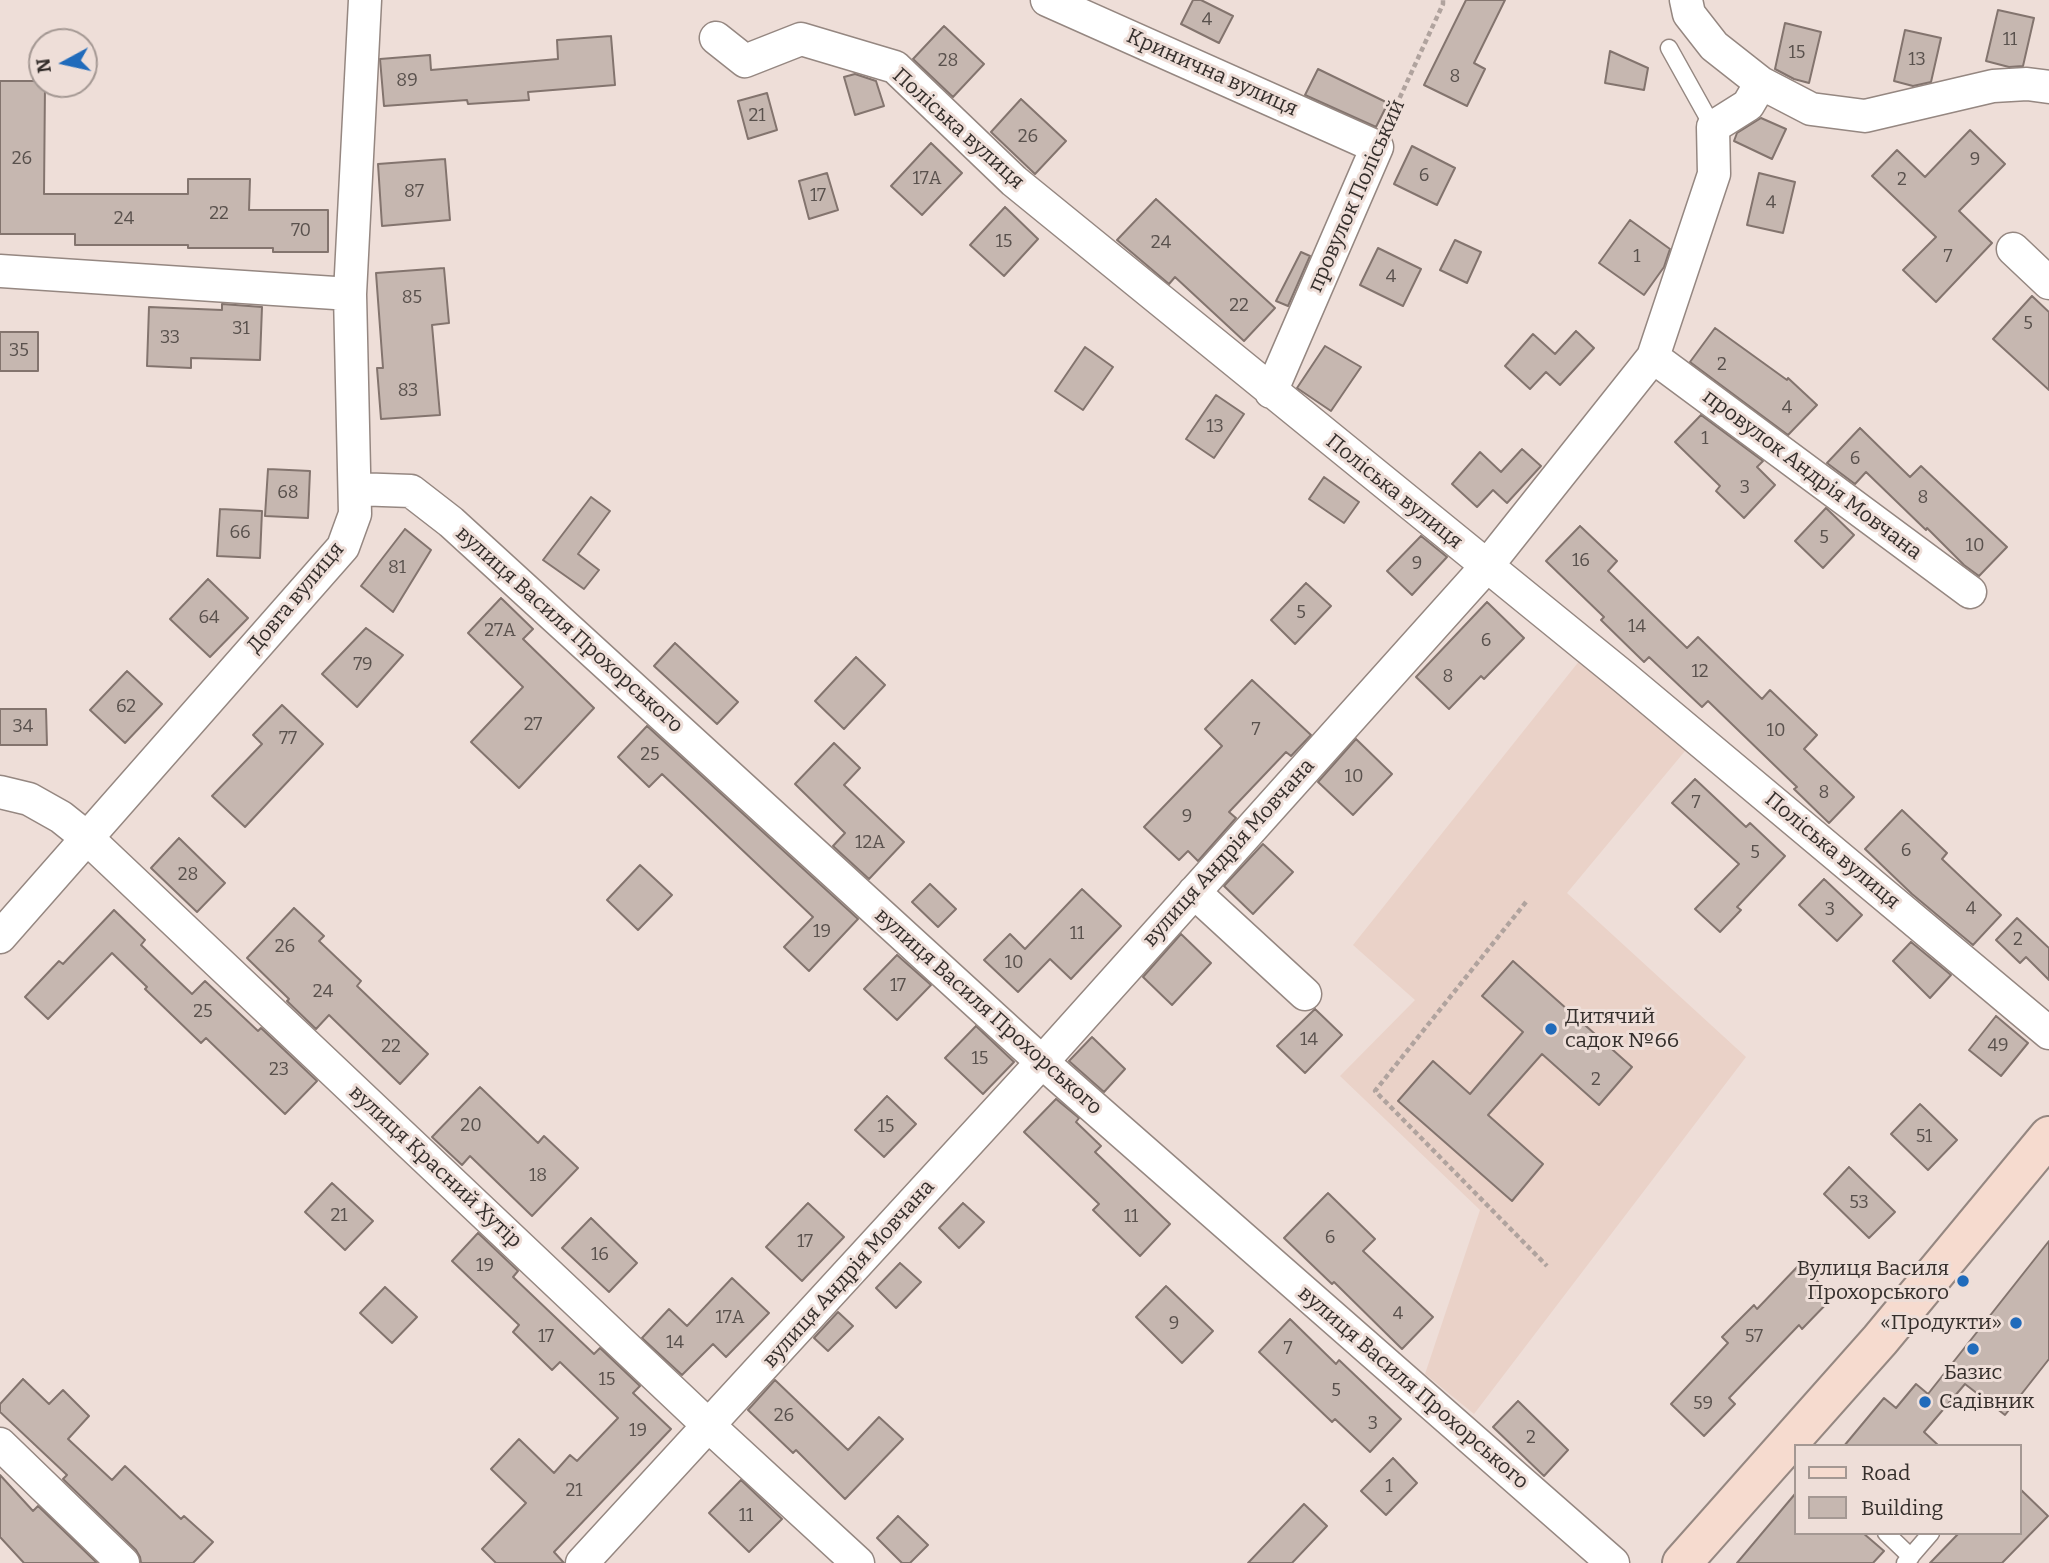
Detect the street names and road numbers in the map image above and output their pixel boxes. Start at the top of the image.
street label: Кринична вулиця [1123,24,1301,122]
street label: Поліська вулиця [887,63,1029,195]
street label: провулок Поліський [1303,96,1411,296]
street label: провулок Андрія Мовчана [1698,384,1926,566]
street label: Поліська вулиця [1321,429,1467,555]
street label: вулиця Василя Прохорського [450,521,688,739]
street label: Довга вулиця [242,538,350,658]
street label: вулиця Андрія Мовчана [1138,754,1320,952]
street label: Поліська вулиця [1759,787,1905,915]
street label: вулиця Василя Прохорського [869,903,1107,1121]
street label: вулиця Красний Хутір [343,1080,527,1254]
street label: вулиця Андрія Мовчана [758,1175,940,1373]
street label: вулиця Василя Прохорського [1293,1281,1533,1495]

